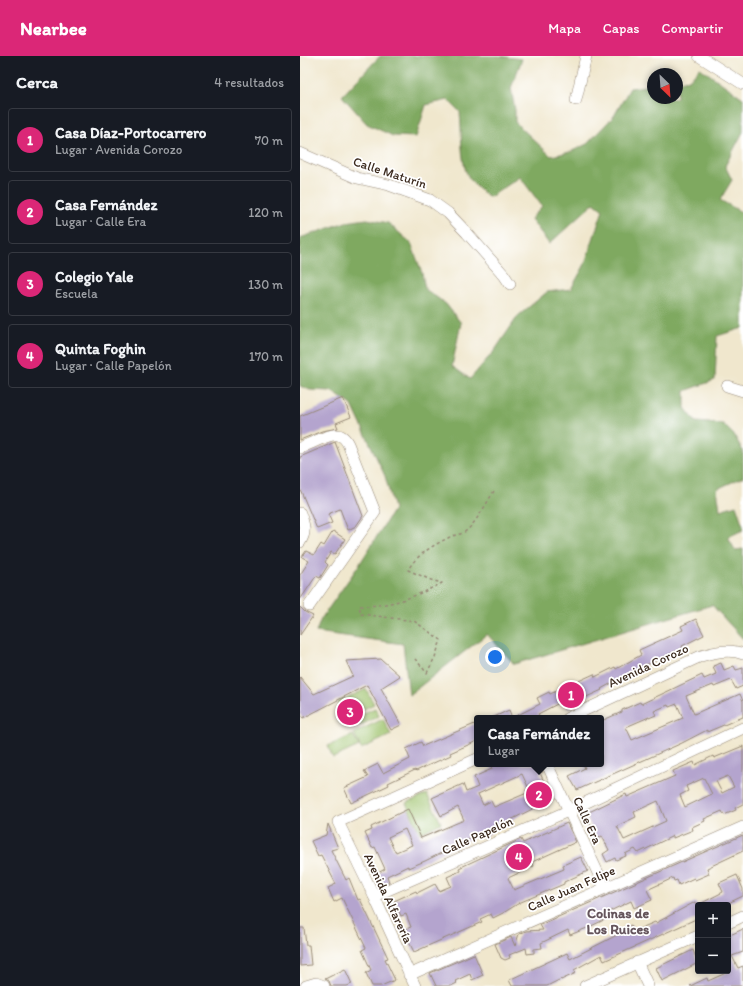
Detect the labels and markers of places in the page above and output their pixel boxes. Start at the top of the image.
pin: 1 [558,680,584,710]
pin: 3 [337,697,363,727]
pin: 2 [526,780,552,810]
pin: 4 [506,842,532,872]

